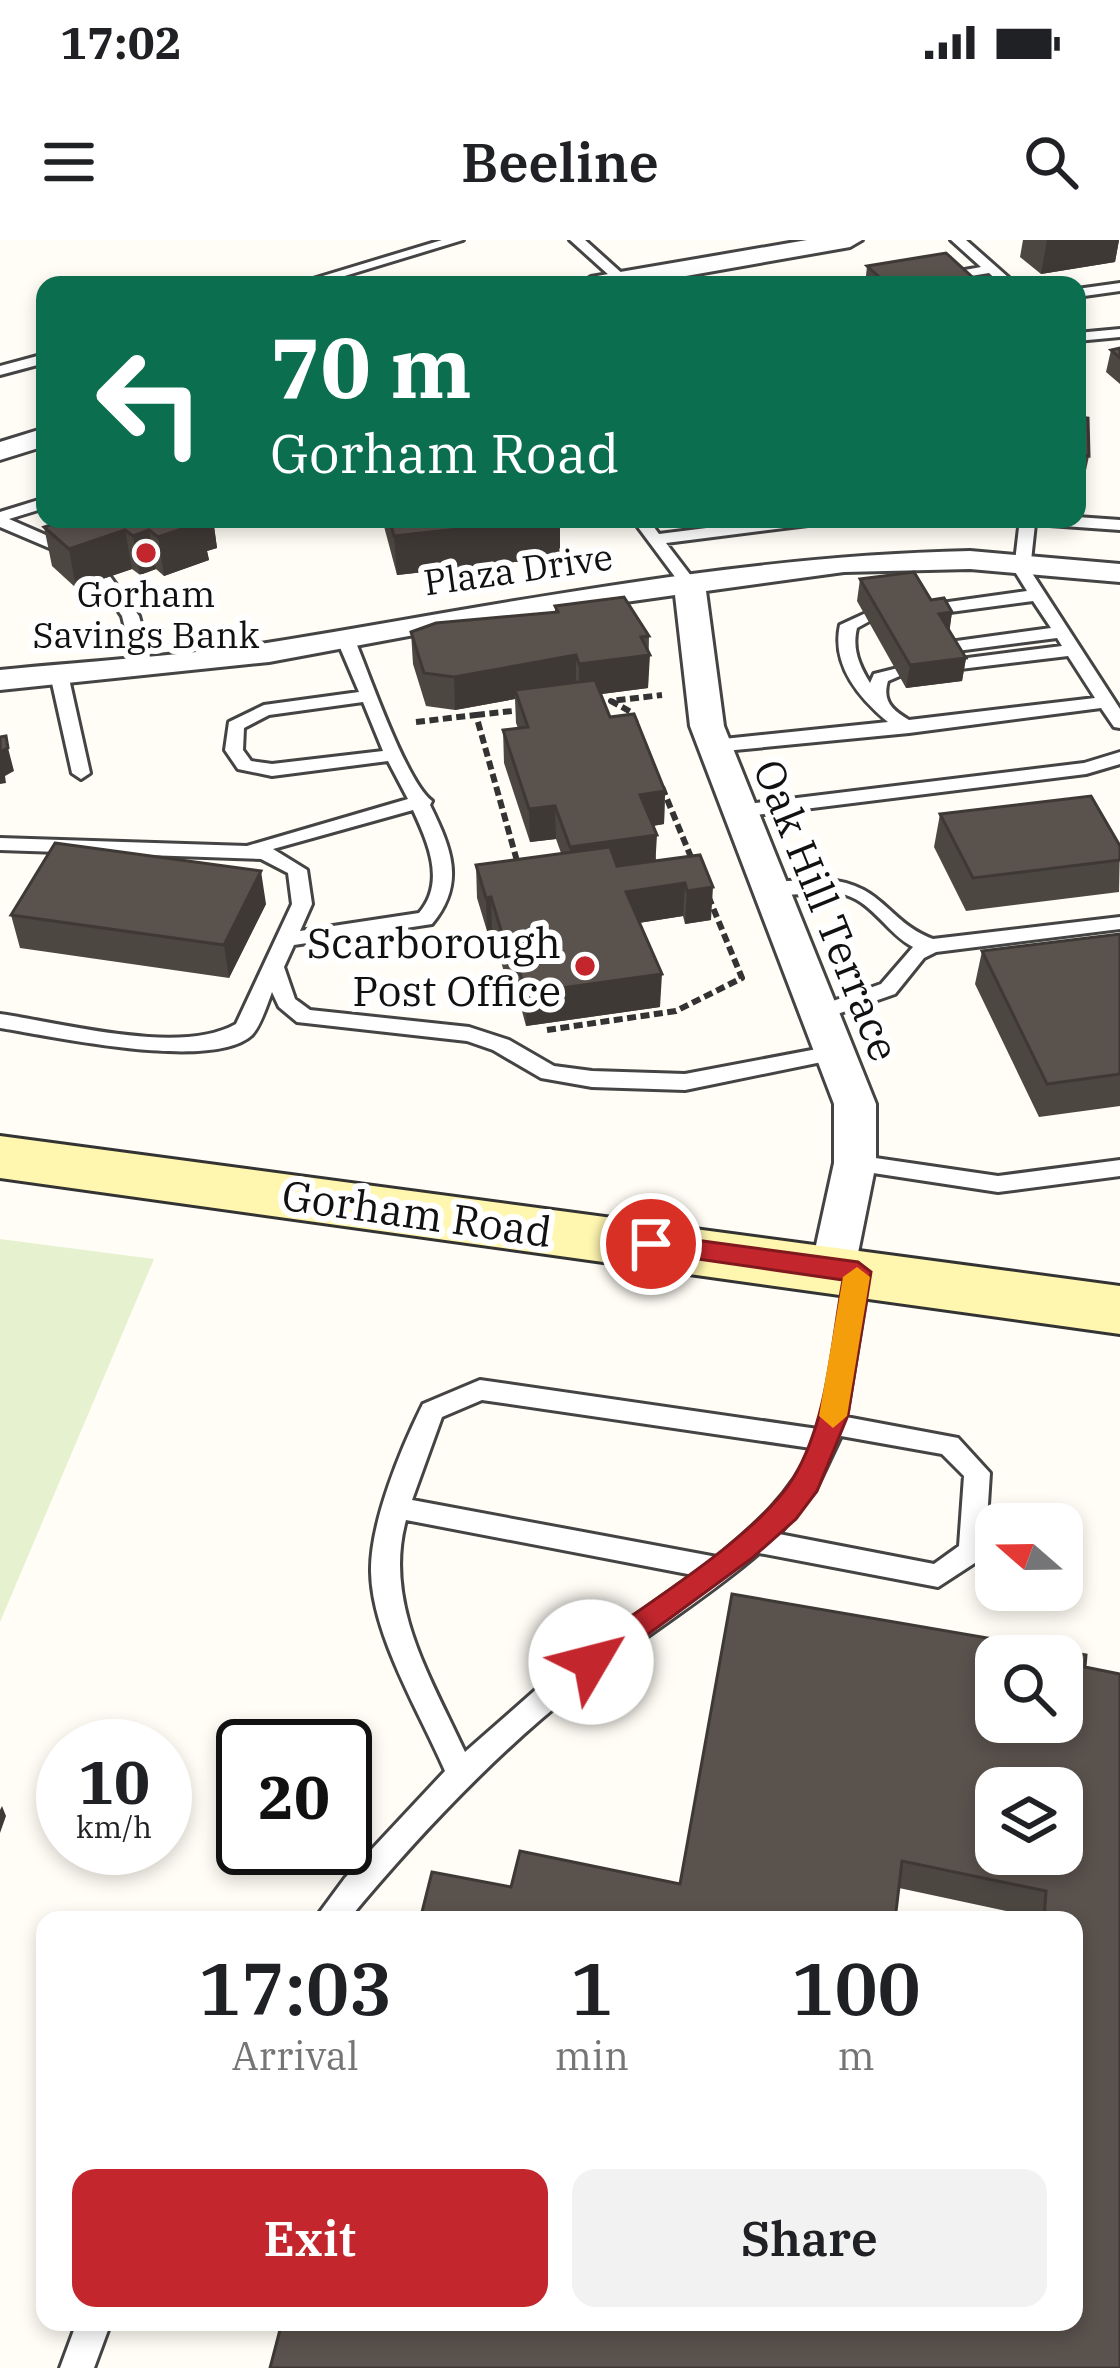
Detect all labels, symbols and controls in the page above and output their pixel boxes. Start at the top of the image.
text: 17:02 [60,13,182,71]
text: Beeline [461,127,659,197]
icon: menu [36,129,102,195]
icon: search [1018,129,1084,195]
text: 70 m [270,312,472,421]
icon: left [72,324,228,480]
text: Gorham Road [270,418,619,488]
street label: Plaza Drive [421,532,615,606]
marker: Gorham Savings Bank [133,540,159,566]
place label: Gorham Savings Bank [32,570,260,658]
street label: Oak Hill Terrace [741,751,913,1069]
place label: Scarborough Post Office [307,915,561,1018]
marker: Scarborough Post Office [572,953,598,979]
street label: Gorham Road [279,1167,555,1259]
pin [600,1193,702,1295]
icon: arrive [618,1211,684,1277]
north arrow [975,1503,1083,1611]
map controls [975,1503,1083,1875]
position arrow [528,1599,654,1725]
button: search [975,1635,1083,1743]
speed limit sign: 20 [216,1719,372,1875]
text: 10 [78,1742,150,1821]
button: layers [975,1767,1083,1875]
text: km/h [76,1807,152,1846]
text: 17:03 [198,1941,392,2035]
text: 1 [570,1941,613,2035]
text: 100 [791,1941,921,2035]
text: Arrival [232,2030,359,2081]
text: min [555,2030,629,2081]
text: m [837,2030,875,2081]
button: Exit [72,2169,548,2307]
button: Share [572,2169,1047,2307]

